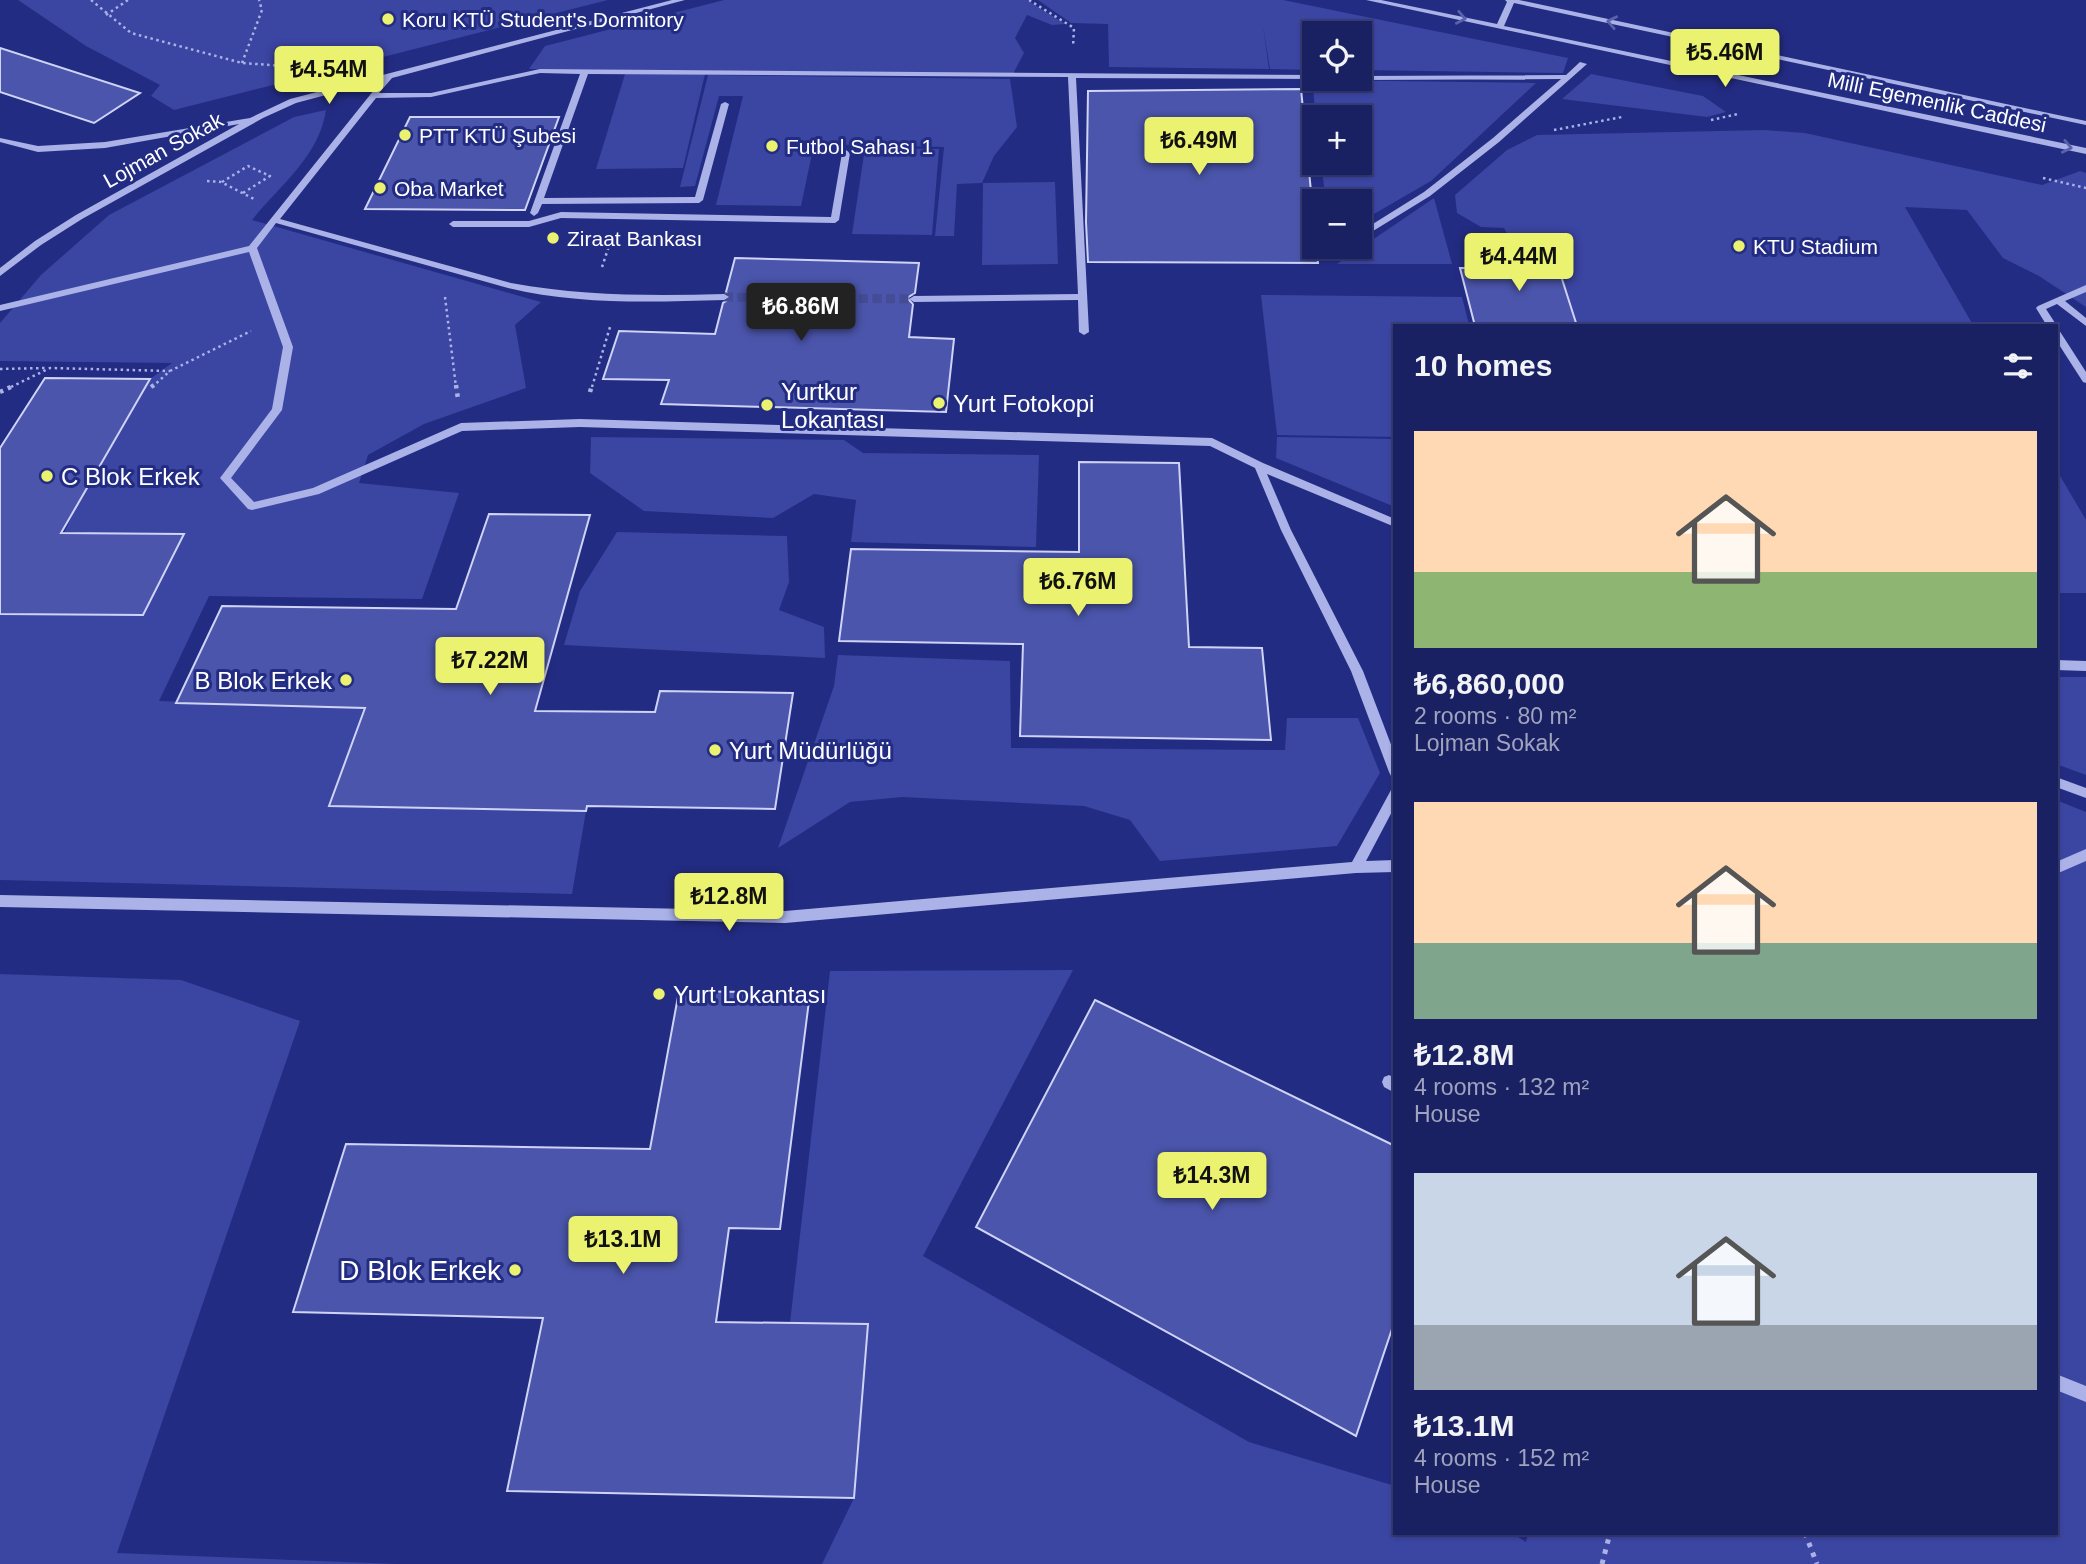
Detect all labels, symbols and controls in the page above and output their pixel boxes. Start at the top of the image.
place label: Koru KTÜ Student's Dormitory [402,8,684,31]
one-way arrow [1455,10,1467,25]
marker: Koru KTÜ Student's Dormitory [380,11,396,27]
one-way arrow [1606,15,1618,30]
map controls [1302,21,1372,259]
button: locate [1302,21,1372,91]
pin: ₺5.46M [1668,29,1782,89]
text: ₺5.46M [1686,39,1764,65]
pin: ₺4.54M [272,46,386,106]
text: ₺4.54M [290,56,368,82]
street label: Milli Egemenlik Caddesi [1826,68,2048,136]
button: + [1302,105,1372,175]
street label: Lojman Sokak [99,107,227,192]
pin: ₺6.49M [1142,118,1256,177]
place label: PTT KTÜ Şubesi [419,124,576,147]
marker: PTT KTÜ Şubesi [397,127,413,143]
text: ₺6.49M [1160,127,1238,153]
place label: Futbol Sahası 1 [786,135,933,158]
marker: Futbol Sahası 1 [764,138,780,154]
one-way arrow [2061,138,2073,153]
place label: Oba Market [394,177,504,200]
marker: Oba Market [372,180,388,196]
button: − [1302,189,1372,259]
place label: Ziraat Bankası [567,227,702,250]
marker: Ziraat Bankası [545,230,561,246]
pin: ₺4.44M [1462,233,1576,293]
place label: KTU Stadium [1753,235,1878,258]
marker: KTU Stadium [1731,238,1747,254]
text: ₺4.44M [1480,243,1558,269]
pin: ₺6.86M [744,284,858,343]
text: ₺6.86M [762,293,840,319]
icon: filters [1999,347,2037,385]
text: 10 homes [1414,349,1552,382]
place label: Yurtkur Lokantası [781,378,885,433]
place label: Yurt Fotokopi [953,390,1094,417]
marker: Yurt Fotokopi [931,395,947,411]
marker: Yurtkur Lokantası [759,397,775,413]
place label: C Blok Erkek [61,463,201,490]
marker: C Blok Erkek [39,468,55,484]
icon: home [1663,476,1789,602]
pin: ₺6.76M [1021,558,1135,618]
text: ₺6.76M [1039,568,1117,594]
pin: ₺7.22M [433,638,547,697]
text: ₺7.22M [451,647,529,673]
place label: B Blok Erkek [195,667,333,694]
text: ₺6,860,000 [1414,667,1565,700]
marker: B Blok Erkek [338,672,354,688]
text: 2 rooms · 80 m² [1414,703,1576,729]
text: Lojman Sokak [1414,730,1560,756]
place label: Yurt Müdürlüğü [729,737,892,764]
marker: Yurt Müdürlüğü [707,742,723,758]
icon: home [1663,847,1789,973]
pin: ₺12.8M [672,874,786,933]
text: ₺12.8M [690,883,768,909]
place label: Yurt Lokantası [673,981,826,1008]
marker: Yurt Lokantası [651,986,667,1002]
text: ₺12.8M [1414,1038,1515,1071]
text: 4 rooms · 132 m² [1414,1074,1589,1100]
text: House [1414,1101,1480,1127]
pin: ₺14.3M [1155,1152,1269,1212]
text: ₺14.3M [1173,1162,1251,1188]
pin: ₺13.1M [566,1216,680,1276]
icon: home [1663,1218,1789,1344]
text: ₺13.1M [584,1226,662,1252]
place label: D Blok Erkek [339,1255,502,1286]
marker: D Blok Erkek [507,1262,523,1278]
text: ₺13.1M [1414,1409,1515,1442]
text: 4 rooms · 152 m² [1414,1445,1589,1471]
text: House [1414,1472,1480,1498]

